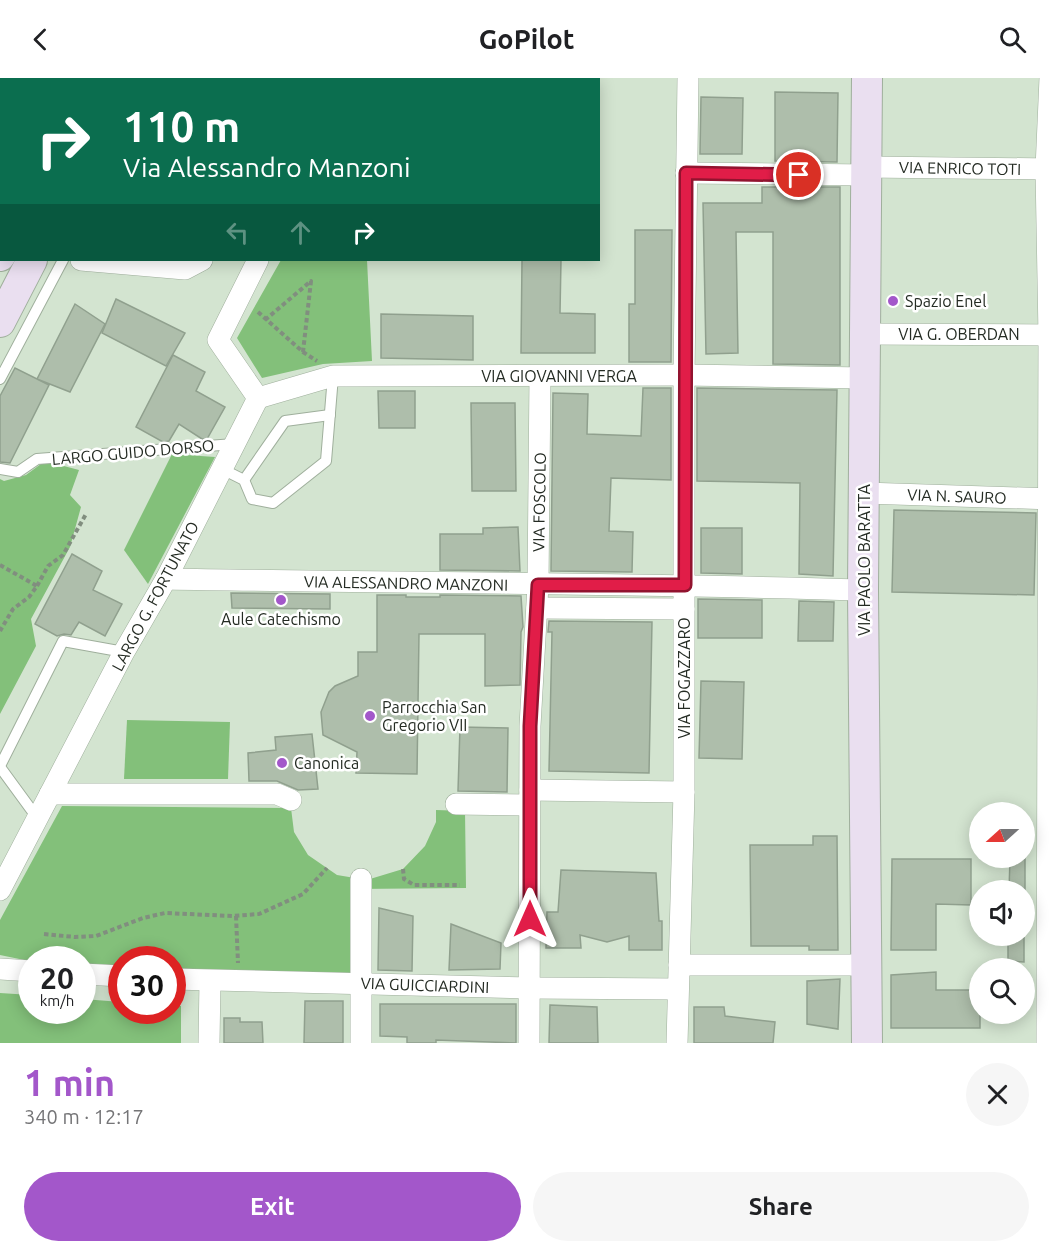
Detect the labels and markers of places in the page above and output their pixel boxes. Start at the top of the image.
pin [773,149,824,200]
place label: Spazio Enel [905,292,986,310]
marker: Spazio Enel [886,294,900,308]
marker: Aule Catechismo [274,593,288,607]
place label: Aule Catechismo [221,610,341,628]
place label: Parrocchia San Gregorio VII [382,698,487,734]
marker: Parrocchia San Gregorio VII [363,709,377,723]
place label: Canonica [294,754,359,772]
marker: Canonica [275,756,289,770]

